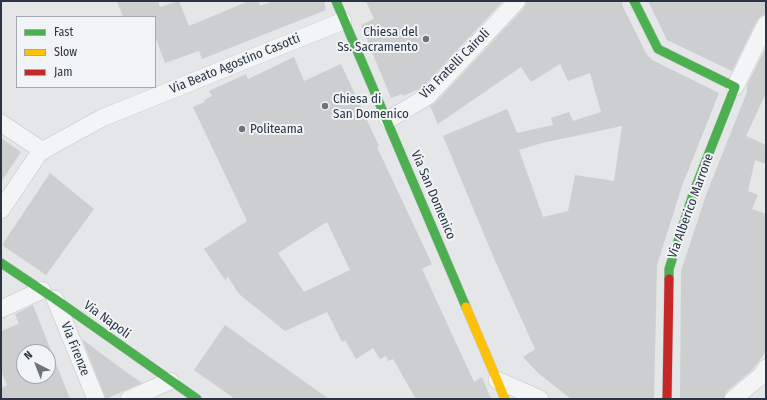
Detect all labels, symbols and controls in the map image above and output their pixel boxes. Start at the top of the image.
legend [16,16,156,88]
place label: Chiesa del Ss. Sacramento [337,24,418,55]
text: Fast [54,25,73,39]
street label: Via Fratelli Cairoli [417,26,493,102]
street label: Via Beato Agostino Casotti [167,31,303,97]
marker: Chiesa del Ss. Sacramento [421,34,431,44]
text: Slow [54,45,77,59]
text: Jam [54,65,72,79]
place label: Chiesa di San Domenico [333,91,409,122]
marker: Chiesa di San Domenico [320,101,330,111]
place label: Politeama [250,121,303,137]
marker: Politeama [237,124,247,134]
street label: Via San Domenico [407,148,459,242]
street label: Via Alberico Marrone [665,151,717,261]
street label: Via Napoli [81,298,133,342]
street label: Via Firenze [57,320,93,378]
north arrow [16,344,56,384]
text: N [22,348,35,362]

